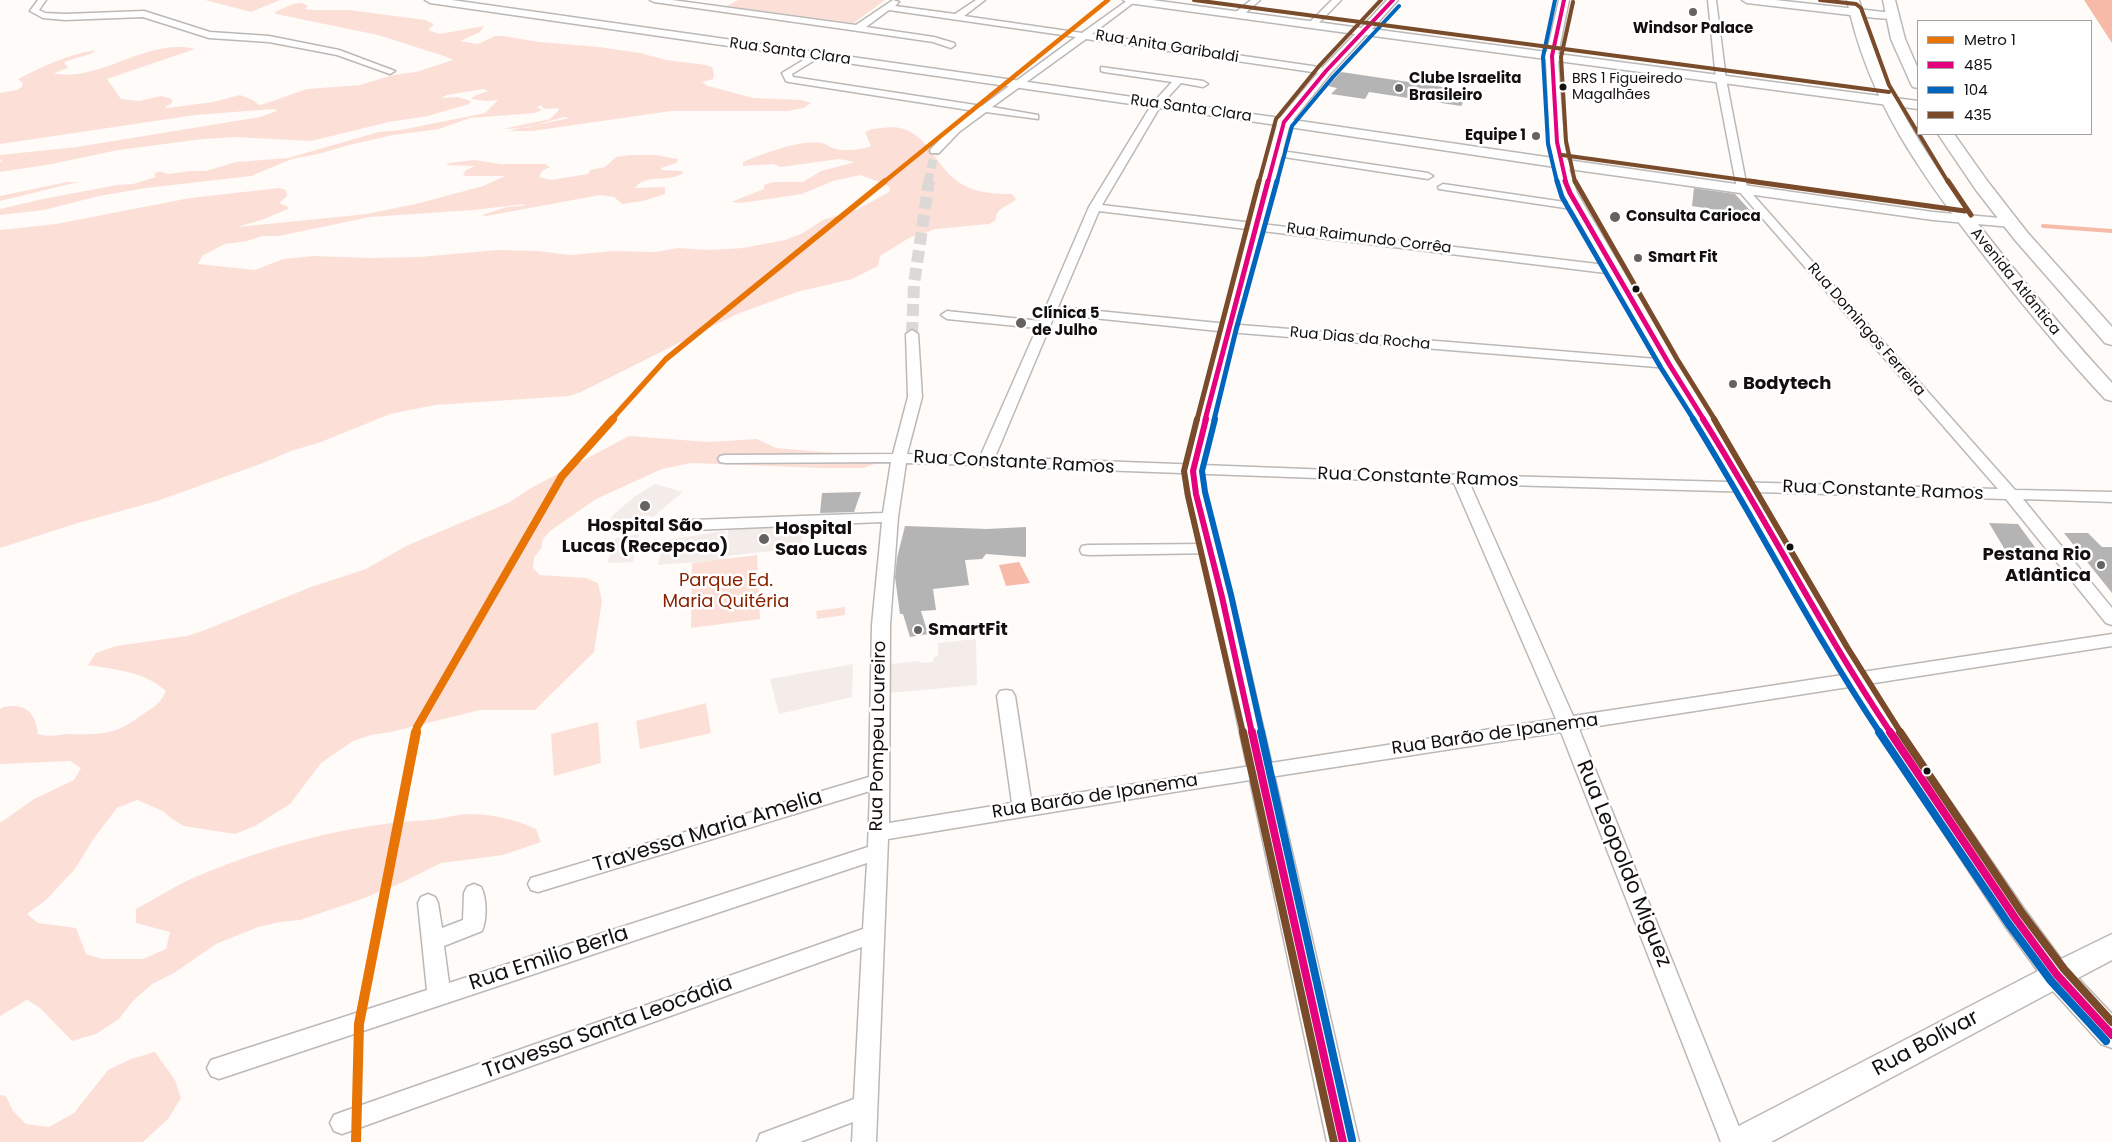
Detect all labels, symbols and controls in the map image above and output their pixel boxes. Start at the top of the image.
marker: Windsor Palace [1687,6,1699,18]
place label: Windsor Palace [1633,20,1753,38]
legend [1917,20,2092,135]
street label: Rua Anita Garibaldi [1094,27,1240,67]
text: Metro 1 [1964,29,2016,50]
street label: Rua Santa Clara [728,35,852,69]
text: 485 [1964,54,1992,75]
place label: Clube Israelita Brasileiro [1409,70,1521,105]
place label: BRS 1 Figueiredo Magalhães [1572,71,1683,104]
text: 104 [1964,79,1988,100]
marker: Clube Israelita Brasileiro [1393,82,1405,94]
marker: BRS 1 Figueiredo Magalhães [1558,82,1568,92]
street label: Rua Santa Clara [1129,92,1253,126]
text: 435 [1964,104,1992,125]
place label: Equipe 1 [1465,127,1526,145]
marker: Equipe 1 [1530,130,1542,142]
place label: Consulta Carioca [1626,208,1761,226]
marker: Consulta Carioca [1608,210,1622,224]
street label: Rua Raimundo Corrêa [1286,220,1452,258]
street label: Avenida Atlântica [1966,225,2064,339]
place label: Smart Fit [1648,249,1718,267]
marker: Smart Fit [1632,252,1644,264]
street label: Rua Domingos Ferreira [1803,260,1929,400]
unlabelled marker [1631,284,1641,294]
place label: Clínica 5 de Julho [1032,305,1099,340]
marker: Clínica 5 de Julho [1014,316,1028,330]
street label: Rua Dias da Rocha [1289,324,1431,354]
place label: Bodytech [1743,373,1831,395]
marker: Bodytech [1727,378,1739,390]
street label: Rua Constante Ramos [913,447,1115,479]
street label: Rua Constante Ramos [1317,464,1519,492]
street label: Rua Constante Ramos [1782,477,1984,505]
marker: Hospital São Lucas (Recepcao) [638,499,652,513]
place label: Hospital São Lucas (Recepcao) [562,515,728,558]
place label: Hospital Sao Lucas [775,518,867,560]
marker: Hospital Sao Lucas [757,532,771,546]
unlabelled marker [1785,542,1795,552]
place label: Pestana Rio Atlântica [1982,544,2091,586]
marker: Pestana Rio Atlântica [2095,559,2107,571]
park label: Parque Ed. Maria Quitéria [663,570,789,612]
place label: SmartFit [928,619,1008,641]
marker: SmartFit [912,624,924,636]
street label: Rua Pompeu Loureiro [867,640,891,832]
street label: Rua Barão de Ipanema [1390,710,1600,760]
street label: Rua Leopoldo Miguez [1570,757,1676,971]
unlabelled marker [1922,766,1932,776]
street label: Rua Barão de Ipanema [991,770,1199,824]
street label: Travessa Maria Amelia [590,785,826,879]
street label: Rua Emilio Berla [466,921,632,997]
street label: Travessa Santa Leocádia [480,971,736,1085]
street label: Rua Bolívar [1869,1006,1983,1082]

